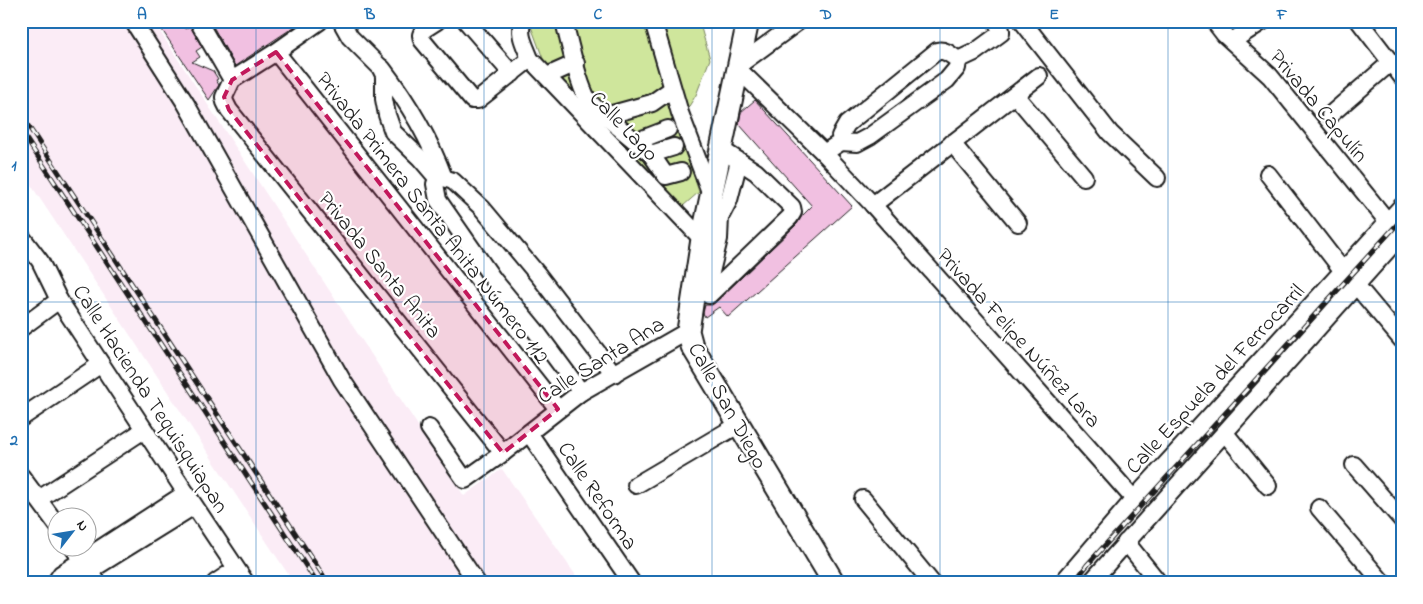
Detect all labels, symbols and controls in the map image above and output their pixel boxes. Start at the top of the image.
text: A [137,3,147,27]
text: B [364,3,376,27]
text: C [594,3,603,27]
text: D [819,3,832,27]
text: E [1049,3,1059,27]
text: F [1276,3,1288,27]
street label: Privada Capulín [1261,43,1375,171]
street label: Privada Primera Santa Anita Número 112 [307,66,556,372]
street label: Calle Lago [580,84,665,171]
text: 1 [11,154,17,178]
street label: Privada Santa Anita [309,185,448,347]
street label: Privada Felipe Núñez Lara [928,242,1108,436]
street label: Calle Espuela del Ferrocarril [1119,278,1313,482]
street label: Calle Hacienda Tequisquiapan [63,279,236,520]
street label: Calle Santa Ana [532,310,671,413]
street label: Calle San Diego [677,337,774,476]
text: 2 [9,429,18,453]
street label: Calle Reforma [548,436,645,557]
north arrow [48,506,98,556]
text: N [70,517,93,536]

